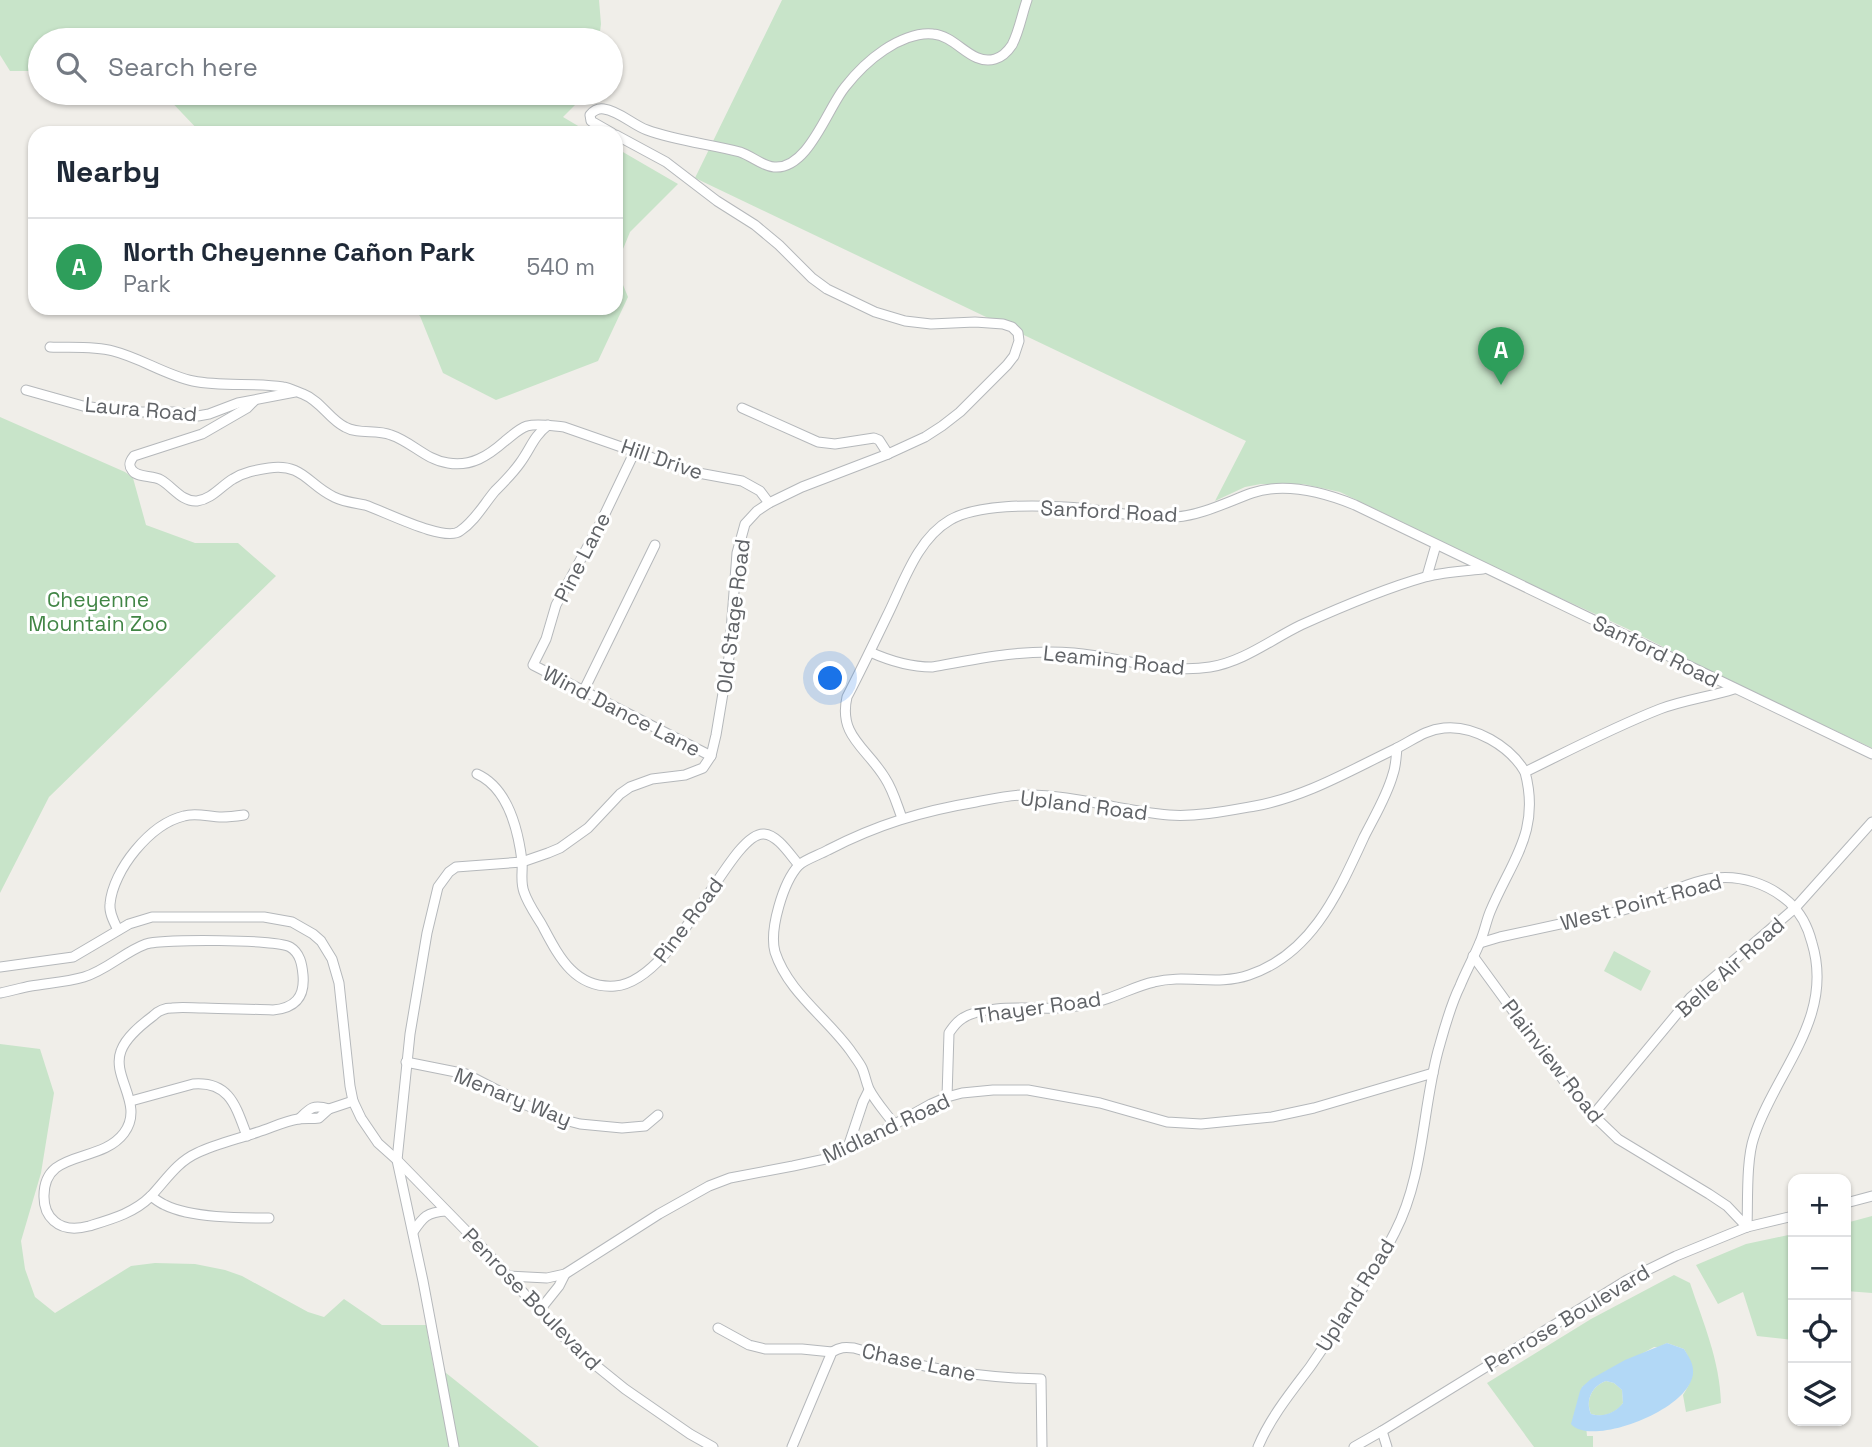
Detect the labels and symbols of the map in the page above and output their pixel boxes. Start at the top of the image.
pin: A [1478,327,1524,385]
street label: Laura Road [84,391,198,427]
street label: Hill Drive [617,432,707,486]
street label: Sanford Road [1040,494,1178,528]
street label: Pine Lane [548,508,616,606]
street label: Old Stage Road [710,537,756,695]
park label: Cheyenne Mountain Zoo [28,586,168,637]
street label: Sanford Road [1588,609,1724,693]
street label: Leaming Road [1042,639,1186,681]
street label: Wind Dance Lane [539,660,705,762]
your location [813,661,847,695]
street label: Upland Road [1019,784,1149,826]
street label: West Point Road [1557,867,1725,937]
street label: Pine Road [647,872,729,968]
street label: Belle Air Road [1670,911,1790,1023]
street label: Thayer Road [973,985,1103,1029]
street label: Plainview Road [1496,994,1610,1128]
street label: Menary Way [450,1061,576,1133]
street label: Midland Road [818,1087,954,1169]
street label: Penrose Boulevard [457,1222,607,1376]
street label: Upland Road [1310,1234,1400,1356]
street label: Penrose Boulevard [1479,1258,1655,1378]
street label: Chase Lane [859,1337,979,1387]

